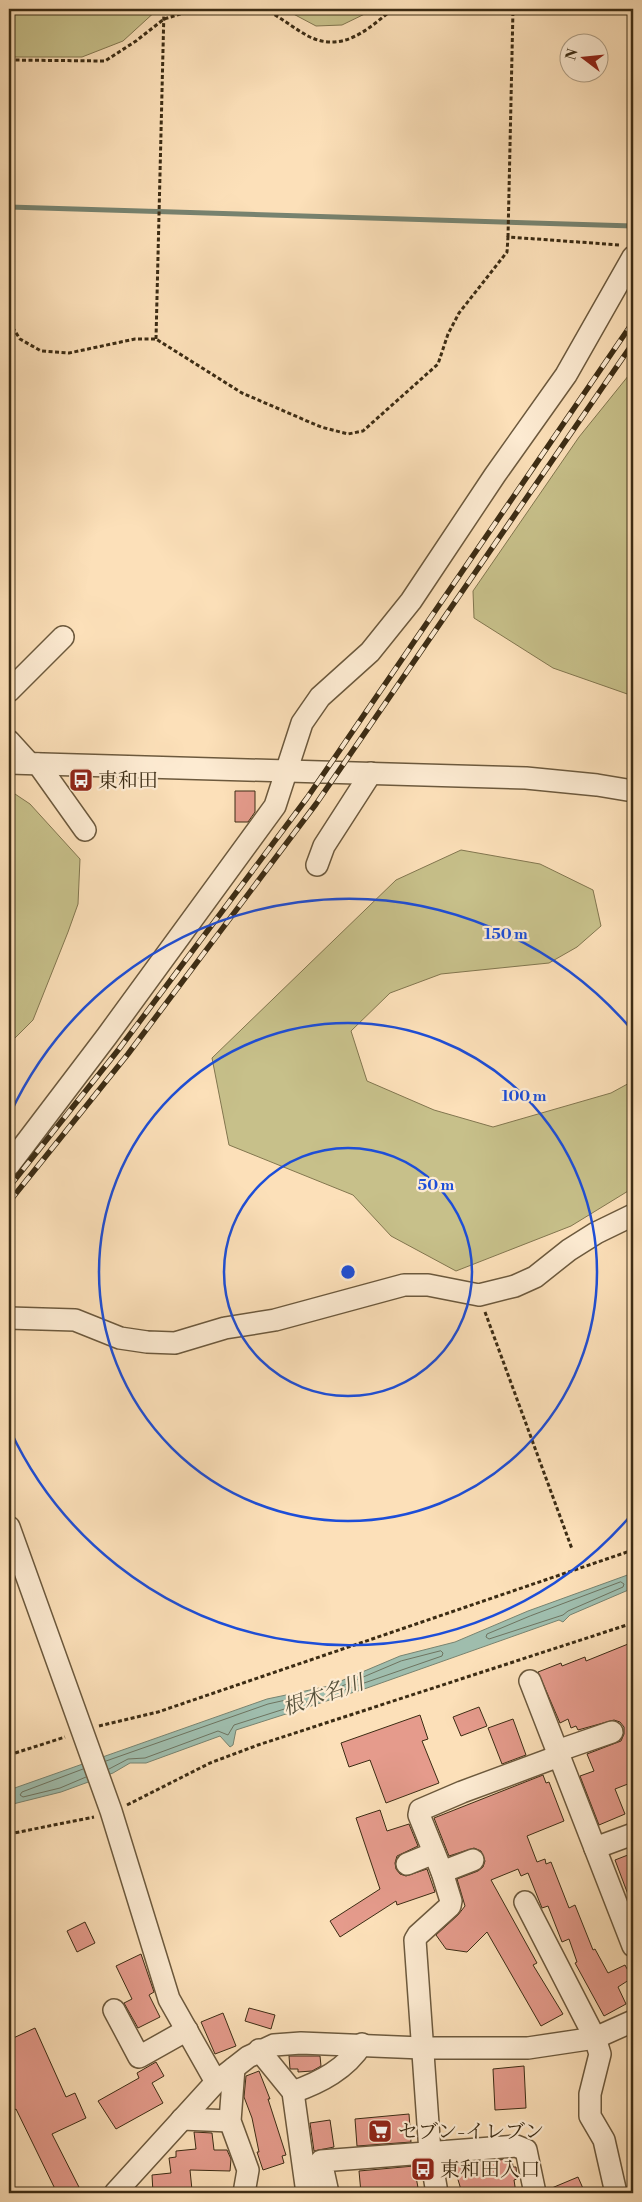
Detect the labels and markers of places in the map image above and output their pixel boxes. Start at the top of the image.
bus stop icon: 東和田 [68,767,94,793]
place label: 東和田 [98,769,158,794]
centre of rings [339,1263,357,1281]
supermarket icon: セブン-イレブン [367,2118,393,2144]
place label: セブン-イレブン [398,2120,544,2145]
bus stop icon: 東和田入口 [410,2156,436,2182]
place label: 東和田入口 [440,2158,540,2183]

